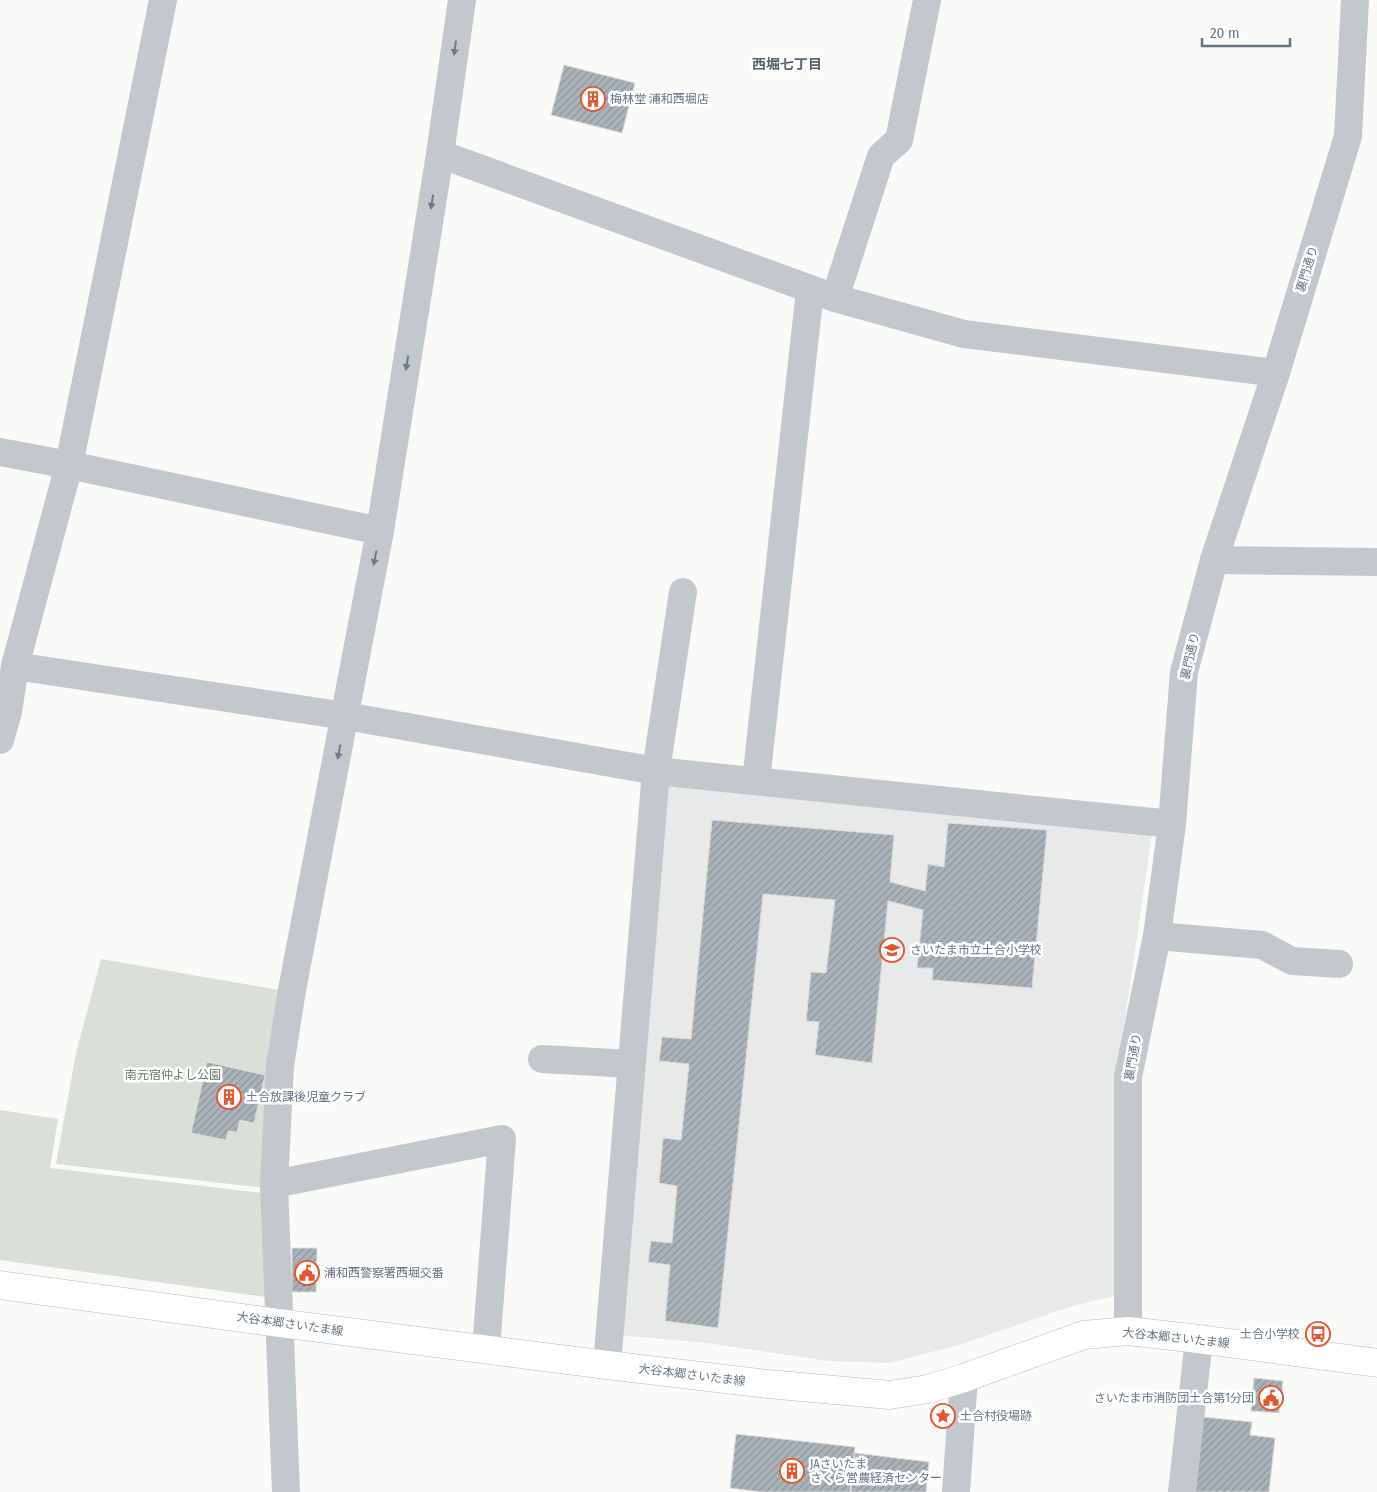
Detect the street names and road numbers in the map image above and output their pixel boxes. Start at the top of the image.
street label: 裏門通り [1293,244,1321,294]
street label: 裏門通り [1178,631,1202,681]
street label: 裏門通り [1122,1032,1144,1082]
street label: 大谷本郷さいたま線 [236,1310,344,1338]
street label: 大谷本郷さいたま線 [1122,1325,1230,1351]
street label: 大谷本郷さいたま線 [638,1361,746,1389]

